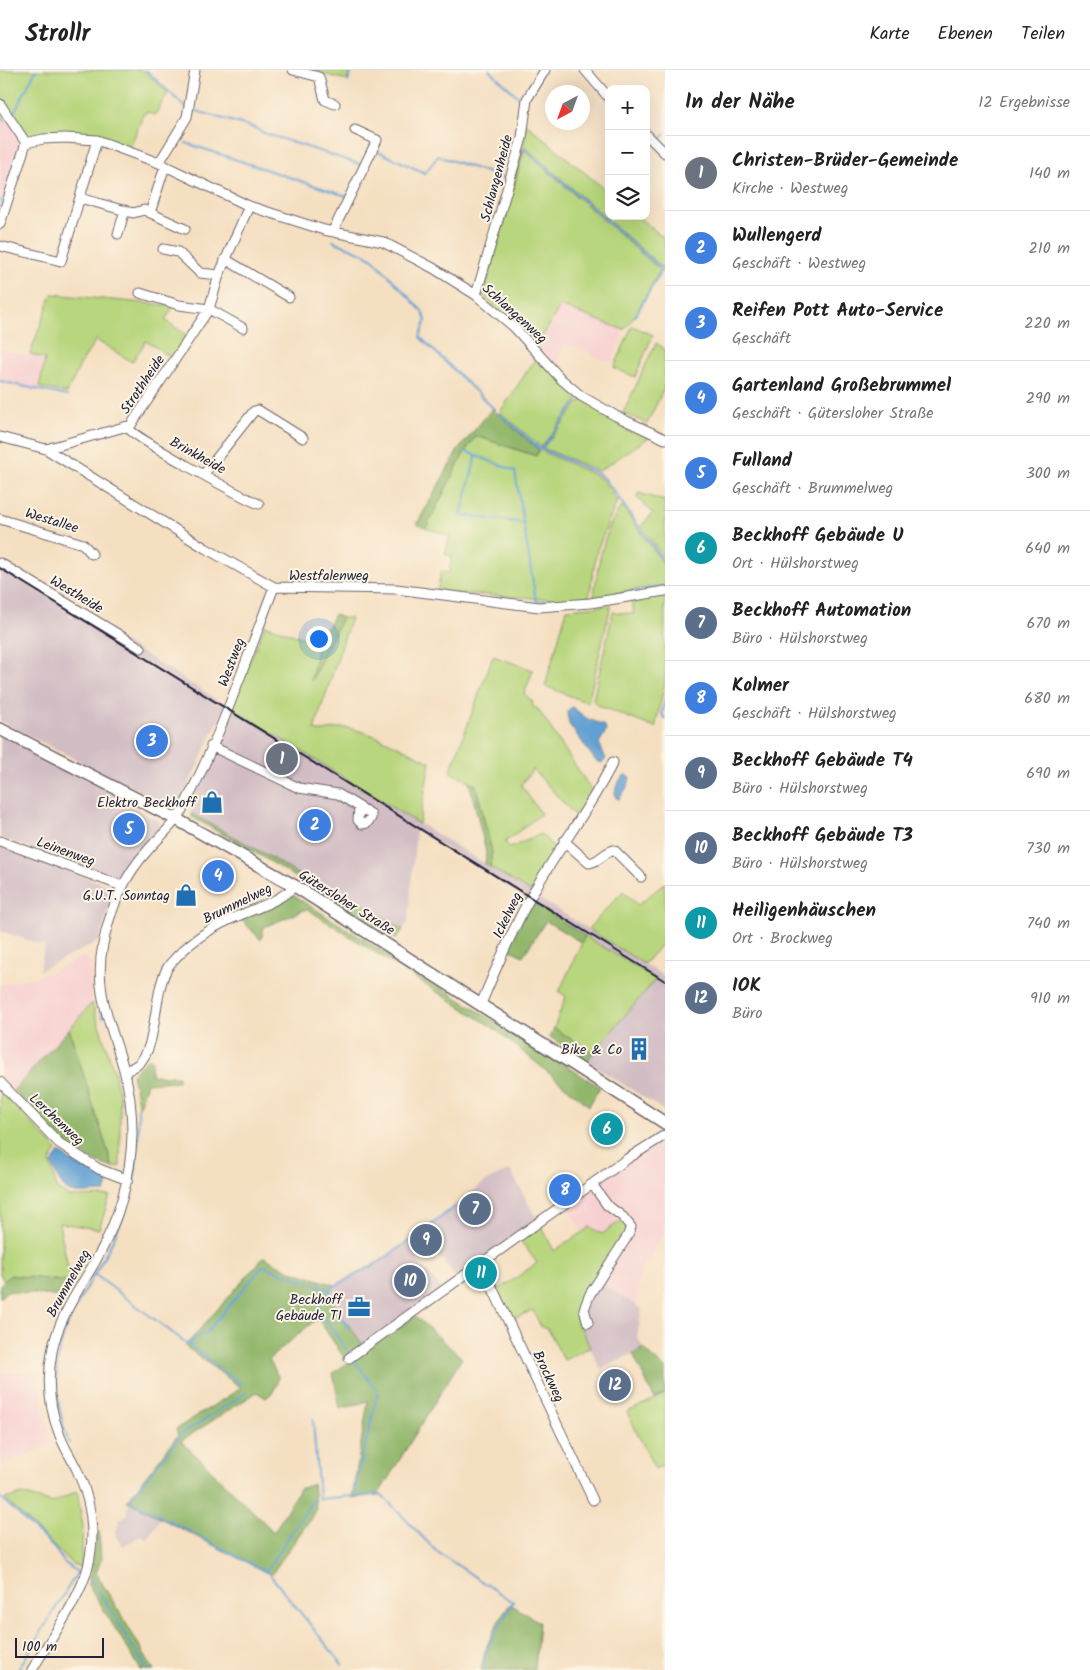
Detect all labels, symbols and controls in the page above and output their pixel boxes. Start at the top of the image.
text: Strollr [25,15,90,54]
text: Karte [869,20,910,49]
text: Ebenen [938,20,993,49]
text: Teilen [1021,20,1065,49]
north arrow [545,85,590,130]
map controls [605,85,650,220]
button: + [605,85,650,130]
text: In der Nähe [685,86,795,119]
text: 12 Ergebnisse [978,90,1070,115]
button: − [605,130,650,175]
street label: Schlangenheide [475,132,519,224]
text: Christen-Brüder-Gemeinde [732,146,958,176]
text: 1 [699,161,703,186]
text: 140 m [1029,161,1070,186]
button: layers [605,175,650,220]
text: Kirche · Westweg [732,176,848,201]
text: Wullengerd [732,221,822,251]
text: 2 [696,236,706,261]
text: 210 m [1029,236,1070,261]
text: Geschäft · Westweg [732,251,866,276]
street label: Schlangenweg [477,278,552,349]
text: Reifen Pott Auto-Service [732,296,943,326]
text: 3 [697,311,705,336]
text: 220 m [1024,311,1070,336]
text: Geschäft [732,326,791,351]
street label: Strothheide [115,350,171,419]
text: Gartenland Großebrummel [732,371,951,401]
text: 4 [697,386,705,411]
text: 290 m [1026,386,1070,411]
text: Geschäft · Gütersloher Straße [732,401,934,426]
street label: Brinkheide [165,431,230,481]
text: Fulland [732,446,792,476]
text: 5 [697,461,705,486]
text: 300 m [1026,461,1070,486]
text: Geschäft · Brummelweg [732,476,893,501]
street label: Westallee [22,502,82,540]
text: Beckhoff Gebäude U [732,521,904,551]
text: 6 [697,536,705,561]
text: 640 m [1025,536,1070,561]
text: Ort · Hülshorstweg [732,551,859,576]
street label: Westfalenweg [289,565,369,587]
street label: Westheide [46,570,108,620]
text: Beckhoff Automation [732,596,911,626]
text: 7 [697,611,705,636]
text: 670 m [1027,611,1070,636]
your location [306,626,332,652]
text: Büro · Hülshorstweg [732,626,868,651]
street label: Westweg [213,635,251,690]
text: Kolmer [732,671,789,701]
text: 8 [696,686,706,711]
text: 680 m [1024,686,1070,711]
text: Geschäft · Hülshorstweg [732,701,897,726]
pin: 3 [136,722,168,760]
pin: 1 [266,740,298,778]
text: Beckhoff Gebäude T4 [732,746,913,776]
text: 9 [697,761,705,786]
text: 690 m [1026,761,1070,786]
text: Büro · Hülshorstweg [732,776,868,801]
shop icon: Elektro Beckhoff [199,789,225,815]
place label: Elektro Beckhoff [97,792,198,814]
pin: 2 [299,806,331,844]
pin: 5 [113,810,145,848]
text: Beckhoff Gebäude T3 [732,821,913,851]
street label: Leinenweg [33,831,98,873]
text: 10 [694,836,708,861]
text: 730 m [1026,836,1070,861]
text: Büro · Hülshorstweg [732,851,868,876]
pin: 4 [202,857,234,895]
street label: Gütersloher Straße [294,864,400,942]
street label: Brummelweg [199,878,276,930]
shop icon: G.U.T. Sonntag [173,882,199,908]
place label: G.U.T. Sonntag [83,885,170,907]
street label: Ickelweg [487,888,529,942]
text: Heiligenhäuschen [732,896,876,926]
text: 11 [696,911,706,936]
text: 740 m [1027,911,1070,936]
text: Ort · Brockweg [732,926,833,951]
text: IOK [732,971,761,1001]
text: 12 [694,986,708,1011]
text: 910 m [1030,986,1070,1011]
text: Büro [732,1001,762,1026]
building icon: Bike & Co [626,1036,652,1062]
place label: Bike & Co [561,1039,622,1061]
street label: Lerchenweg [24,1088,89,1151]
pin: 6 [591,1110,623,1148]
pin: 8 [549,1171,581,1209]
pin: 7 [459,1190,491,1228]
pin: 9 [410,1221,442,1259]
street label: Brummelweg [41,1245,97,1321]
pin: 11 [465,1254,497,1292]
pin: 10 [394,1262,426,1300]
place label: Beckhoff Gebäude T1 [276,1289,344,1327]
office icon: Beckhoff Gebäude T1 [346,1294,372,1320]
street label: Brockweg [526,1347,570,1406]
pin: 12 [599,1366,631,1404]
scale bar [15,1635,104,1658]
text: 100 m [22,1636,57,1658]

